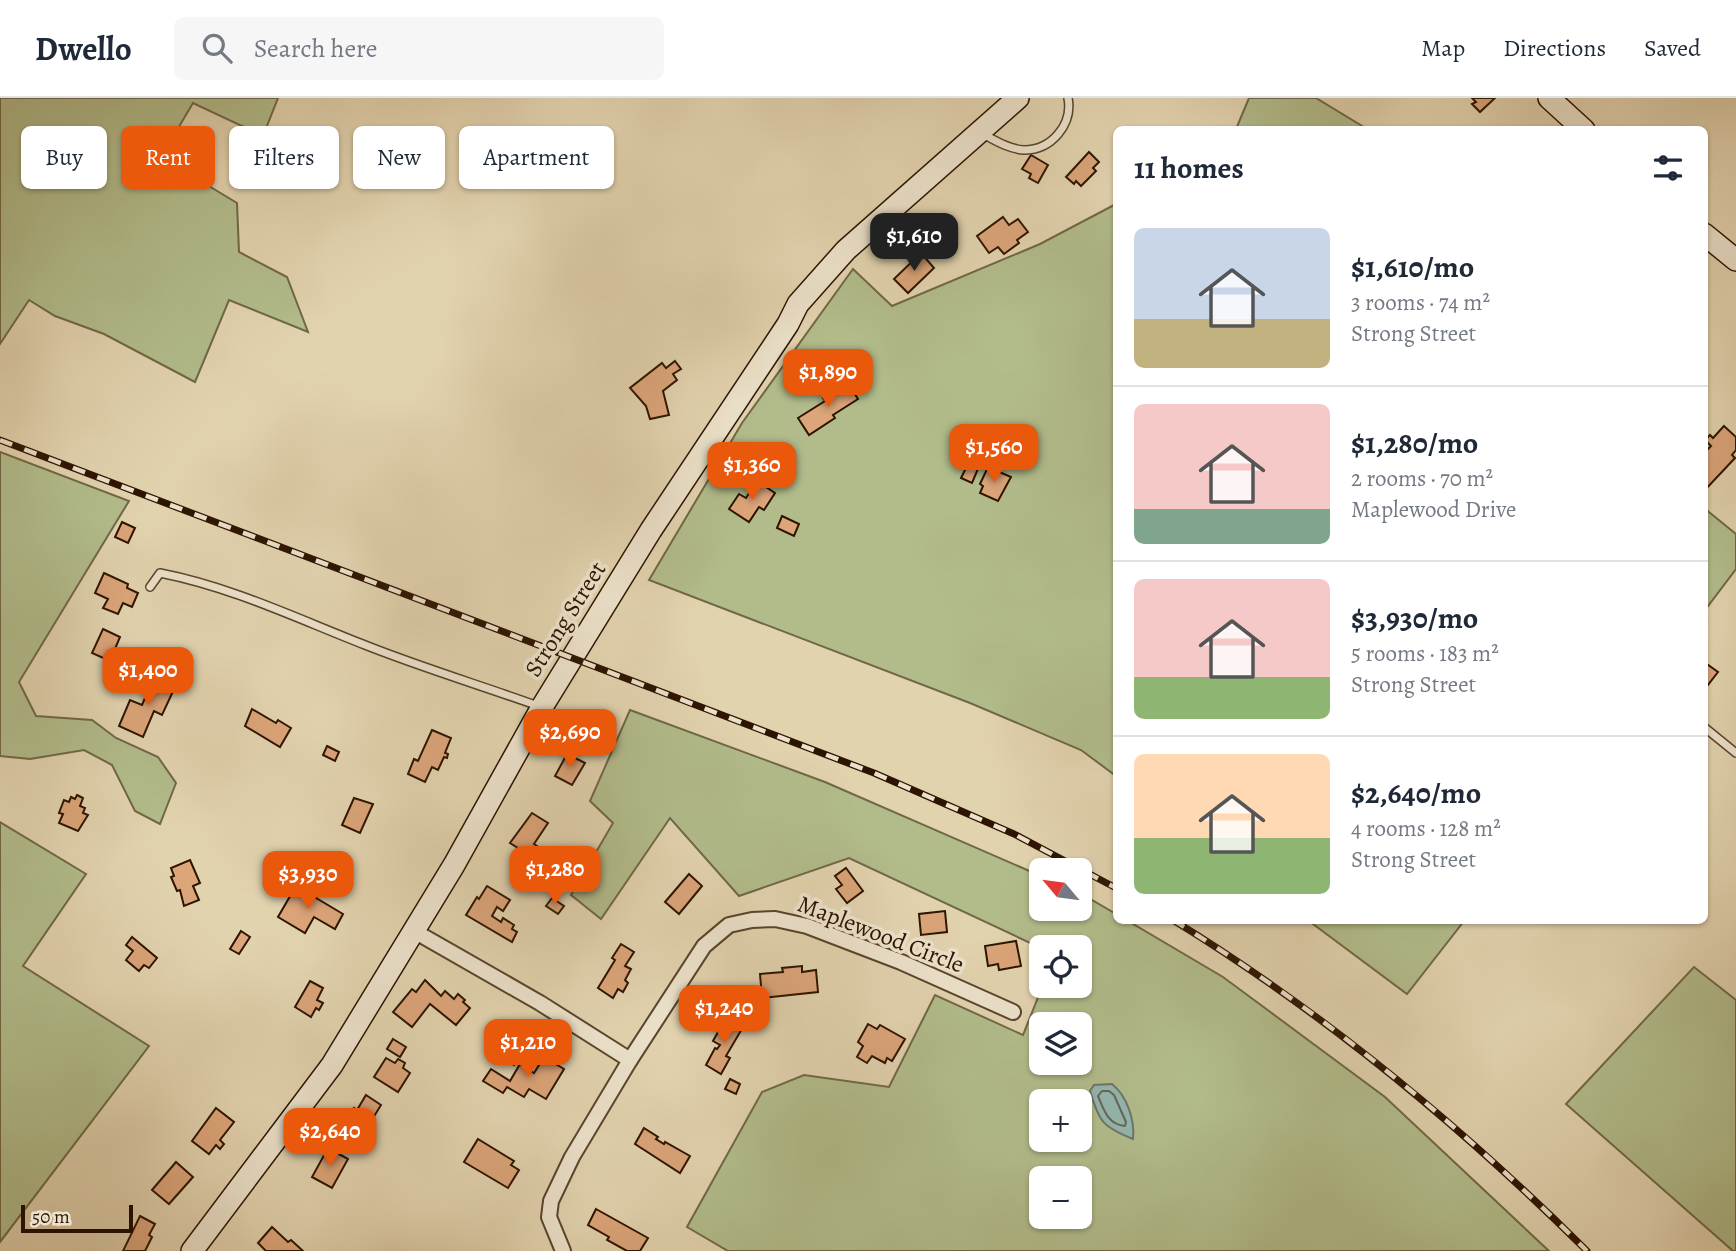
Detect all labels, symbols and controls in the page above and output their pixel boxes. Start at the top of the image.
search box [174,17,664,80]
text: Dwello [35,26,132,71]
icon: search [198,29,236,67]
text: Search here [254,31,377,66]
text: Map [1421,32,1465,64]
text: Directions [1503,32,1606,64]
text: Saved [1644,32,1701,64]
chip: Buy [21,126,107,189]
chip: Rent [121,126,215,189]
chip: Filters [229,126,339,189]
chip: New [353,126,445,189]
chip: Apartment [459,126,614,189]
text: 11 homes [1134,148,1244,188]
icon: filters [1649,149,1687,187]
pin: $1,610 [857,214,971,273]
text: $1,610 [886,220,942,251]
text: $1,610/mo [1351,247,1474,287]
icon: home [1190,256,1274,340]
text: 3 rooms · 74 m² [1351,287,1490,318]
text: Strong Street [1351,318,1476,349]
pin: $1,890 [771,350,885,409]
text: $1,890 [799,356,857,387]
text: $1,280/mo [1351,423,1478,463]
pin: $1,560 [937,424,1051,484]
text: $1,560 [965,431,1023,462]
icon: home [1190,432,1274,516]
pin: $1,360 [695,442,809,502]
text: $1,360 [723,449,781,480]
text: 2 rooms · 70 m² [1351,463,1493,494]
text: Maplewood Drive [1351,494,1516,525]
street label: Strong Street [517,555,613,683]
text: $3,930/mo [1351,598,1478,638]
icon: home [1190,607,1274,691]
text: 5 rooms · 183 m² [1351,638,1499,669]
pin: $1,400 [91,648,205,707]
text: $1,400 [118,654,178,685]
text: Strong Street [1351,669,1476,700]
pin: $2,690 [513,710,627,769]
text: $2,690 [540,716,600,747]
text: $2,640/mo [1351,773,1481,813]
icon: home [1190,782,1274,866]
text: 4 rooms · 128 m² [1351,813,1501,844]
text: Strong Street [1351,844,1476,875]
pin: $1,280 [498,846,612,906]
pin: $3,930 [251,852,365,911]
text: $1,280 [526,853,584,884]
text: $3,930 [279,858,337,889]
north arrow [1029,858,1092,920]
map controls [1029,858,1092,1229]
street label: Maplewood Circle [793,888,969,980]
button: locate [1029,935,1092,998]
pin: $1,240 [667,986,781,1045]
text: $1,240 [695,992,753,1023]
button: layers [1029,1012,1092,1075]
pin: $1,210 [471,1020,585,1079]
text: $1,210 [500,1026,556,1057]
button: + [1029,1089,1092,1152]
pin: $2,640 [273,1108,387,1168]
text: $2,640 [299,1115,361,1146]
button: − [1029,1166,1092,1229]
scale bar [21,1202,133,1234]
text: 50 m [32,1204,70,1230]

